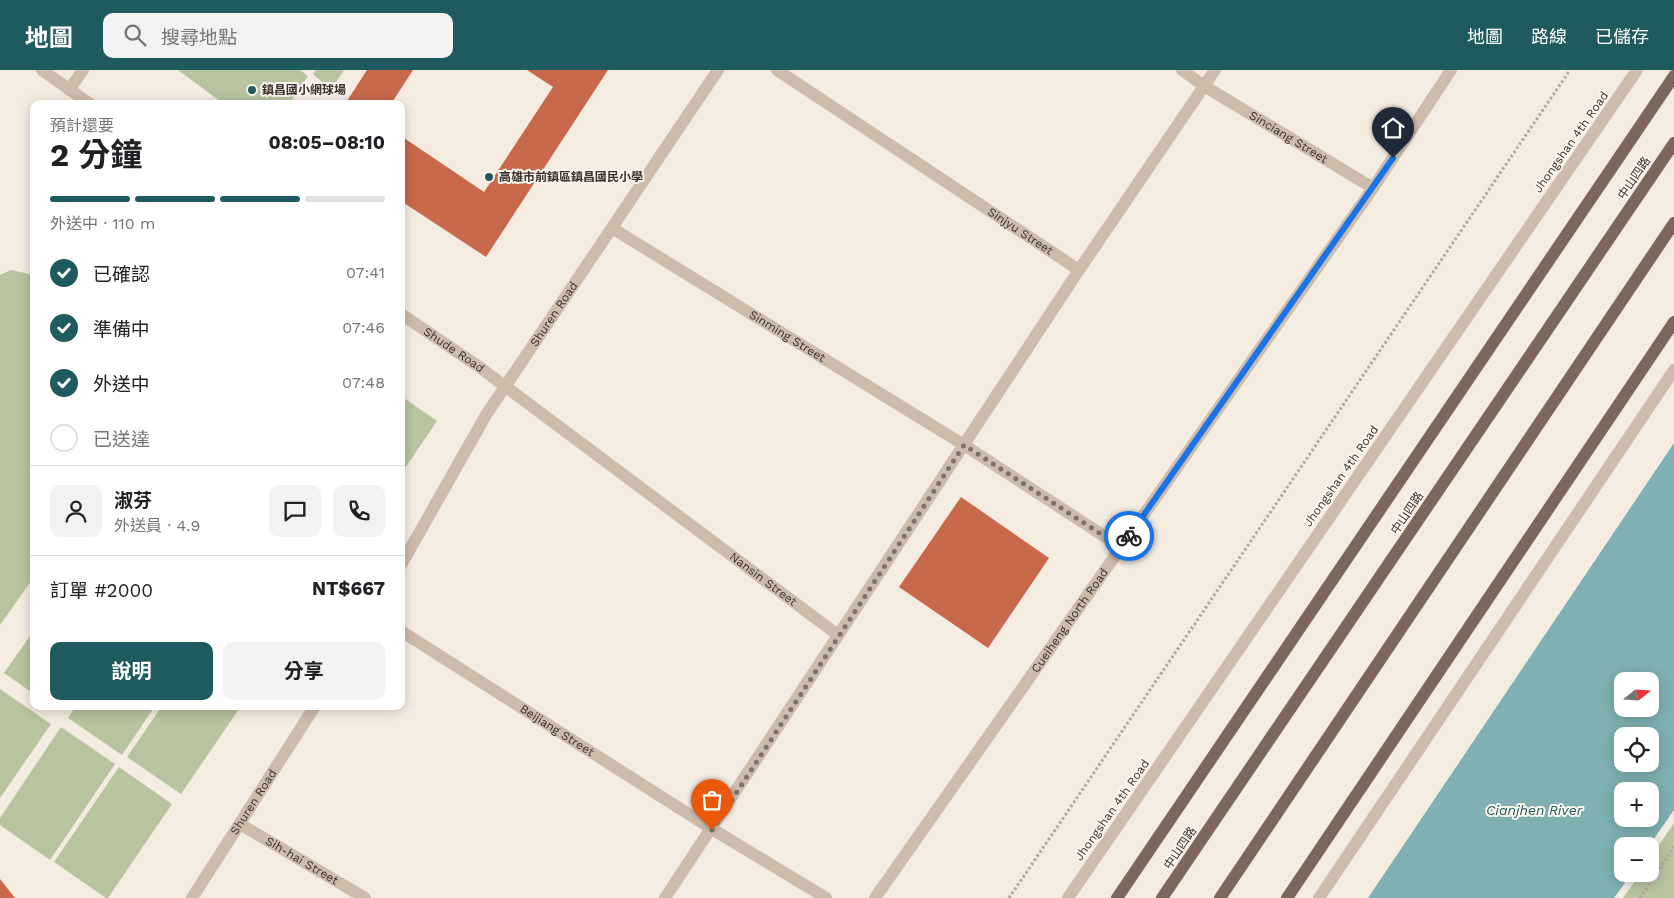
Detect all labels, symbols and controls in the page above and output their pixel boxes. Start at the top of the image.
search box [103,13,453,58]
icon: search [121,21,149,49]
text: 地圖 [25,24,73,52]
text: 搜尋地點 [161,26,237,49]
text: 地圖 [1467,26,1503,47]
text: 路線 [1531,26,1567,47]
text: 已儲存 [1595,26,1649,47]
place label: 鎮昌國小網球場 [262,83,346,97]
marker: 鎮昌國小網球場 [246,84,258,96]
street label: Jhongshan 4th Road [1531,89,1611,195]
pin [1372,107,1414,158]
street label: Sinciang Street [1247,108,1330,166]
icon: home [1379,114,1407,142]
text: 預計還要 [50,116,114,135]
text: 08:05–08:10 [268,131,385,154]
text: 2 分鐘 [50,136,142,174]
street label: 中山四路 [1615,154,1653,202]
place label: 高雄市前鎮區鎮昌國民小學 [499,170,643,184]
marker: 高雄市前鎮區鎮昌國民小學 [483,171,495,183]
street label: Sinjyu Street [985,205,1056,258]
text: 外送中 · 110 m [50,214,155,233]
icon: check [50,259,78,287]
text: 已確認 [93,263,150,286]
text: 07:41 [346,263,385,282]
street label: Shuren Road [527,279,581,349]
street label: Sinming Street [747,307,828,365]
icon: check [50,314,78,342]
text: 準備中 [93,318,150,341]
text: 07:46 [342,318,385,337]
street label: Shude Road [421,324,487,375]
icon: check [50,369,78,397]
text: 外送中 [93,373,150,396]
text: 07:48 [342,373,385,392]
street label: Jhongshan 4th Road [1301,423,1381,529]
text: 已送達 [93,428,150,451]
button: person [50,485,102,537]
button: chat [269,485,321,537]
button: phone [333,485,385,537]
text: 淑芬 [114,489,152,512]
street label: 中山四路 [1388,489,1426,537]
courier [1104,511,1154,561]
text: 外送員 · 4.9 [114,516,200,535]
icon: bike [1115,522,1143,550]
street label: Nansin Street [727,550,800,609]
street label: Cueiheng North Road [1028,566,1111,675]
text: NT$667 [312,577,385,600]
text: 訂單 #2000 [50,579,153,602]
button: 說明 [50,642,213,700]
button: 分享 [223,642,385,700]
north arrow [1614,672,1659,718]
map controls [1614,672,1659,882]
street label: Beijiang Street [517,702,597,759]
button: locate [1614,727,1659,772]
street label: Jhongshan 4th Road [1072,757,1152,863]
street label: Shuren Road [227,767,280,837]
pin [691,779,733,830]
button: + [1614,782,1659,827]
icon: bag [698,786,726,814]
water label: Cianjhen River [1486,802,1583,818]
street label: 中山四路 [1161,824,1199,872]
street label: Sih-hai Street [263,834,341,888]
button: − [1614,837,1659,882]

